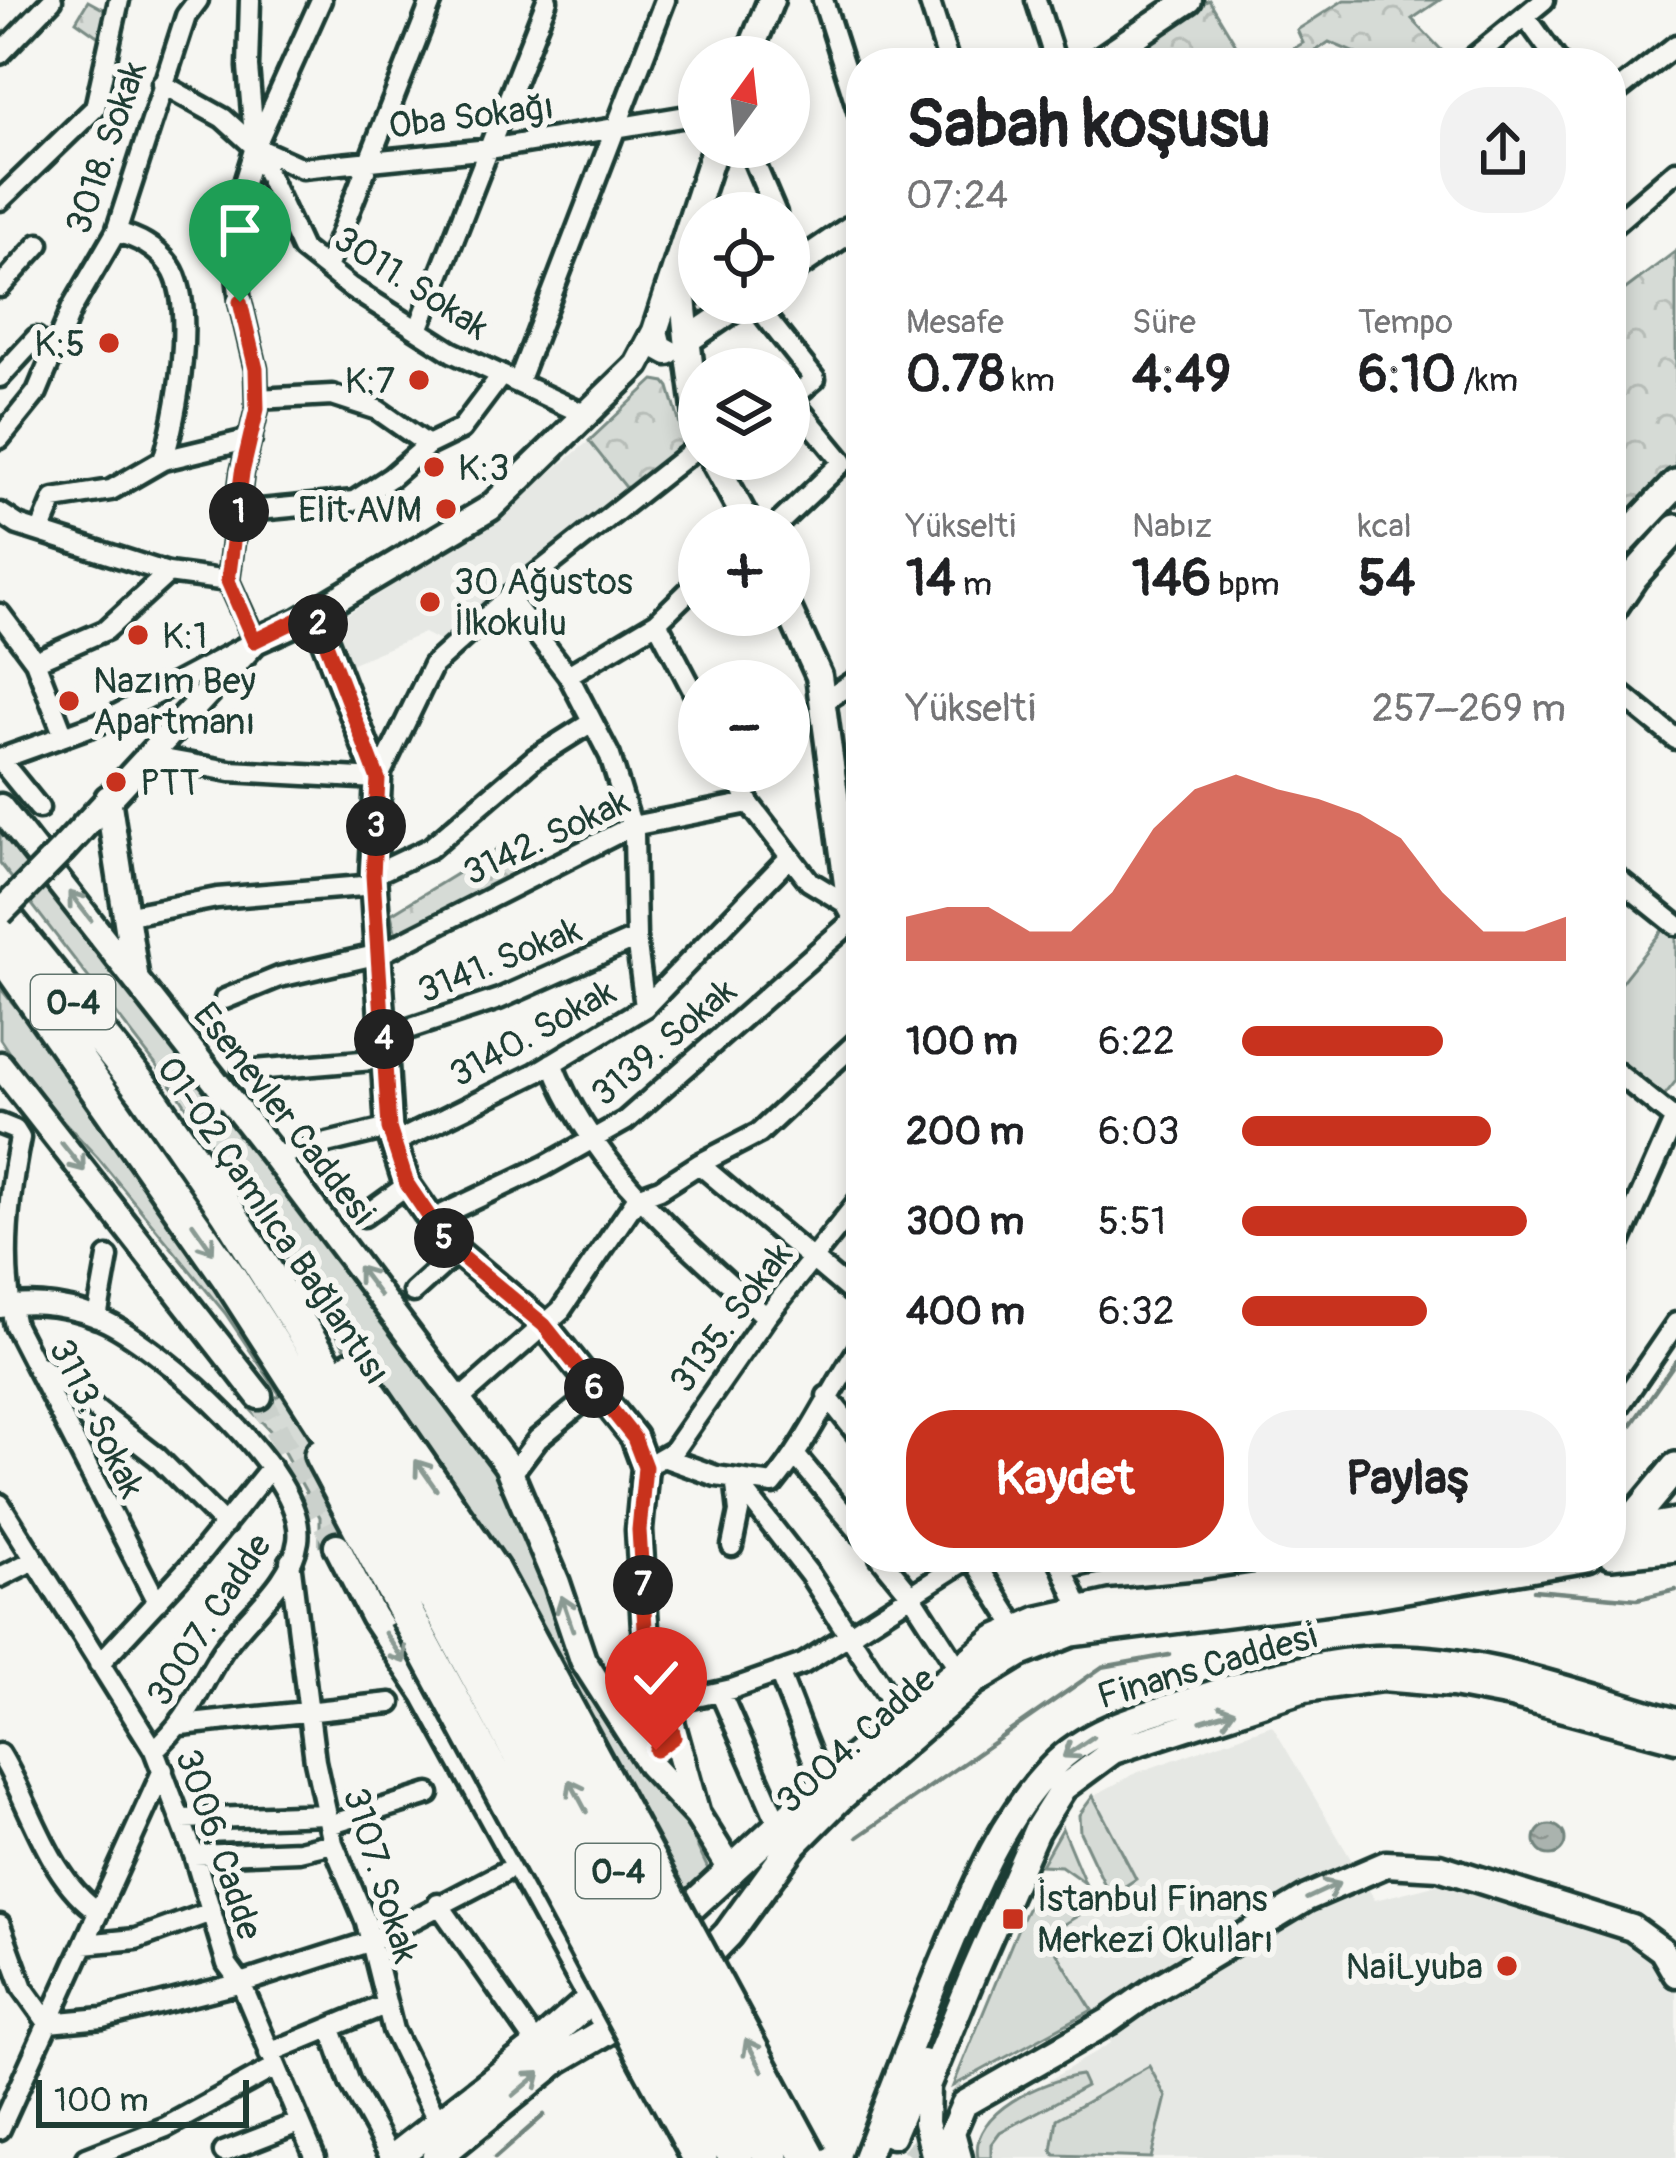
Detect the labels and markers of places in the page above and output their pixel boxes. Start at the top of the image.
pin [189,179,291,302]
place label: K:5 [34,322,85,367]
marker: K:5 [96,330,122,356]
place label: K:7 [345,359,395,404]
marker: K:7 [406,367,432,393]
place label: K:3 [458,446,509,491]
marker: K:3 [421,454,447,480]
pin: 1 [209,482,269,542]
place label: Elit AVM [298,488,422,533]
marker: Elit AVM [433,496,459,522]
place label: 30 Ağustos İlkokulu [454,560,633,646]
marker: 30 Ağustos İlkokulu [417,589,443,615]
pin: 2 [288,594,348,654]
place label: K:1 [162,614,207,659]
marker: K:1 [125,622,151,648]
place label: Nazım Bey Apartmanı [93,659,256,745]
marker: Nazım Bey Apartmanı [56,688,82,714]
place label: PTT [140,761,200,806]
marker: PTT [103,769,129,795]
pin: 3 [346,796,406,856]
pin: 4 [354,1009,414,1069]
pin: 5 [414,1208,474,1268]
pin: 6 [564,1358,624,1418]
pin: 7 [613,1555,673,1615]
pin [605,1627,707,1750]
place label: İstanbul Finans Merkezi Okulları [1037,1877,1273,1963]
marker: İstanbul Finans Merkezi Okulları [1000,1906,1026,1932]
place label: NaiLyuba [1345,1945,1483,1990]
marker: NaiLyuba [1494,1953,1520,1979]

